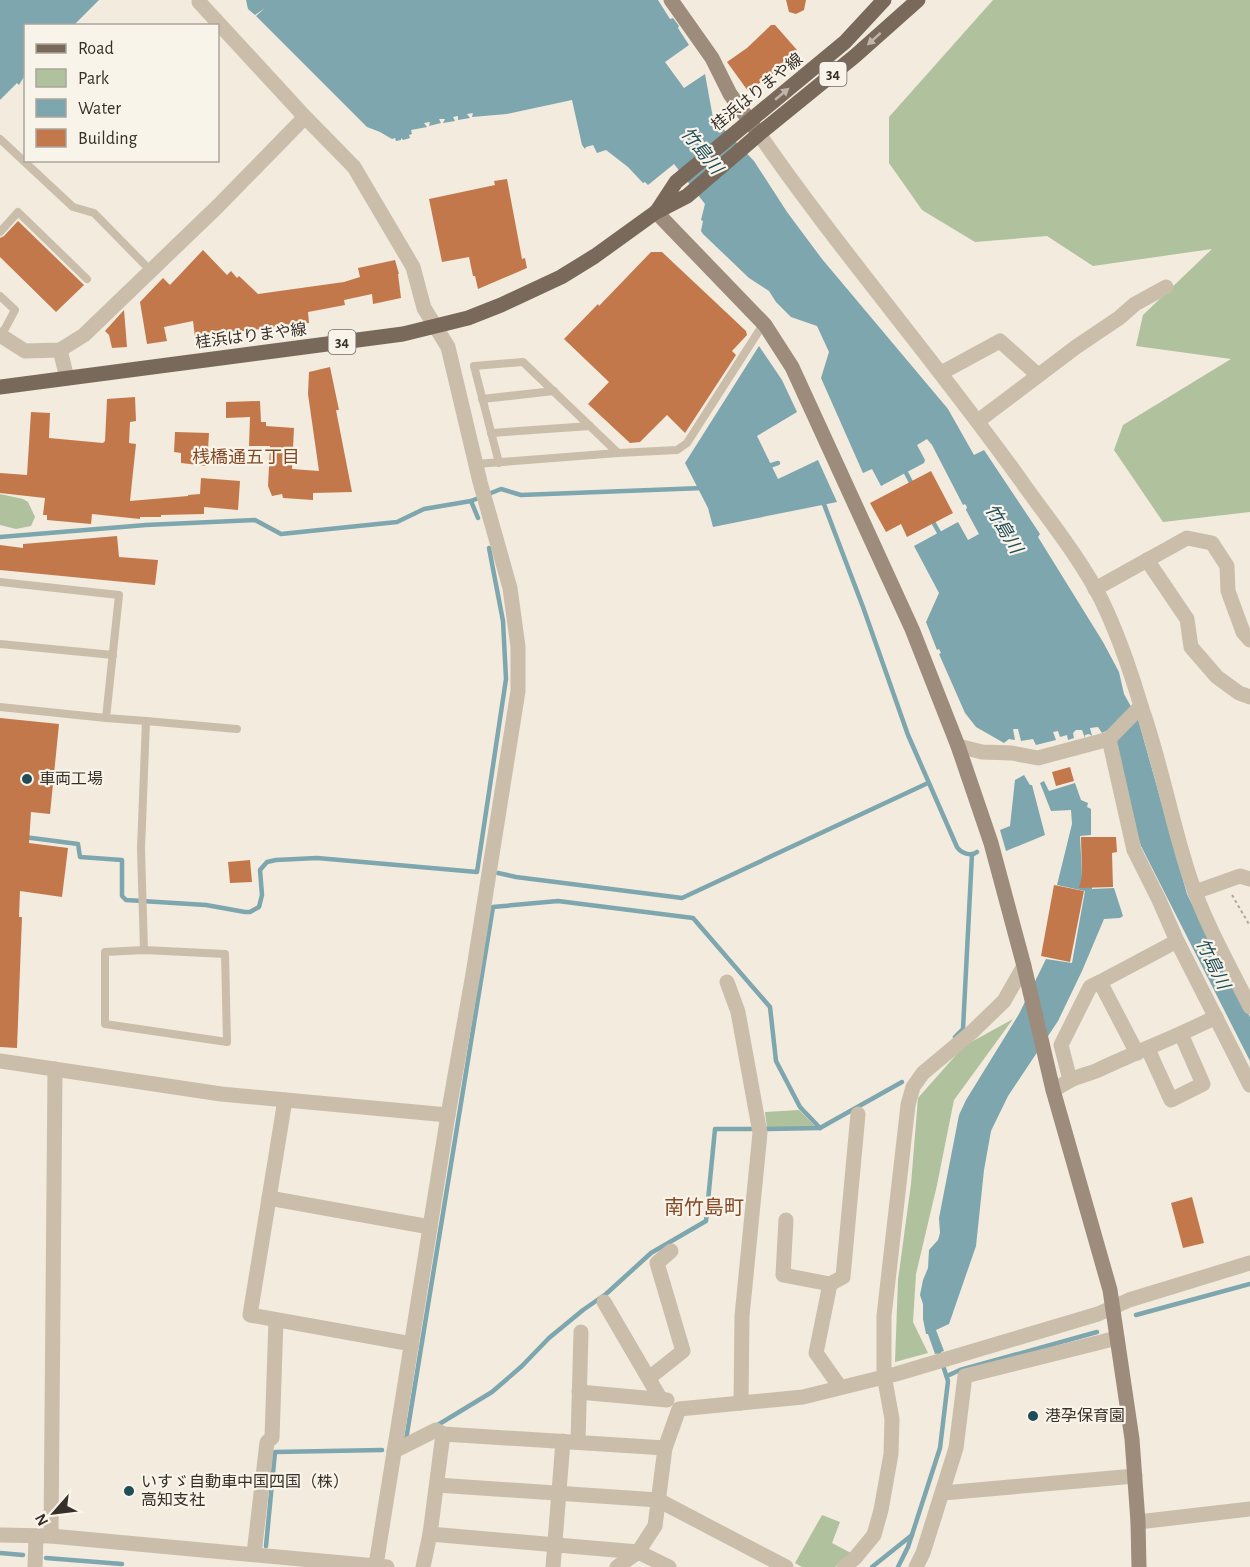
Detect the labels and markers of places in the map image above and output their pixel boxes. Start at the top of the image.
place label: 車両工場 [39,771,103,787]
marker: 車両工場 [20,772,34,786]
place label: 港孕保育園 [1045,1407,1125,1424]
marker: 港孕保育園 [1026,1409,1040,1423]
place label: いすゞ自動車中国四国（株） 高知支社 [141,1473,349,1508]
marker: いすゞ自動車中国四国（株） 高知支社 [122,1484,136,1498]

